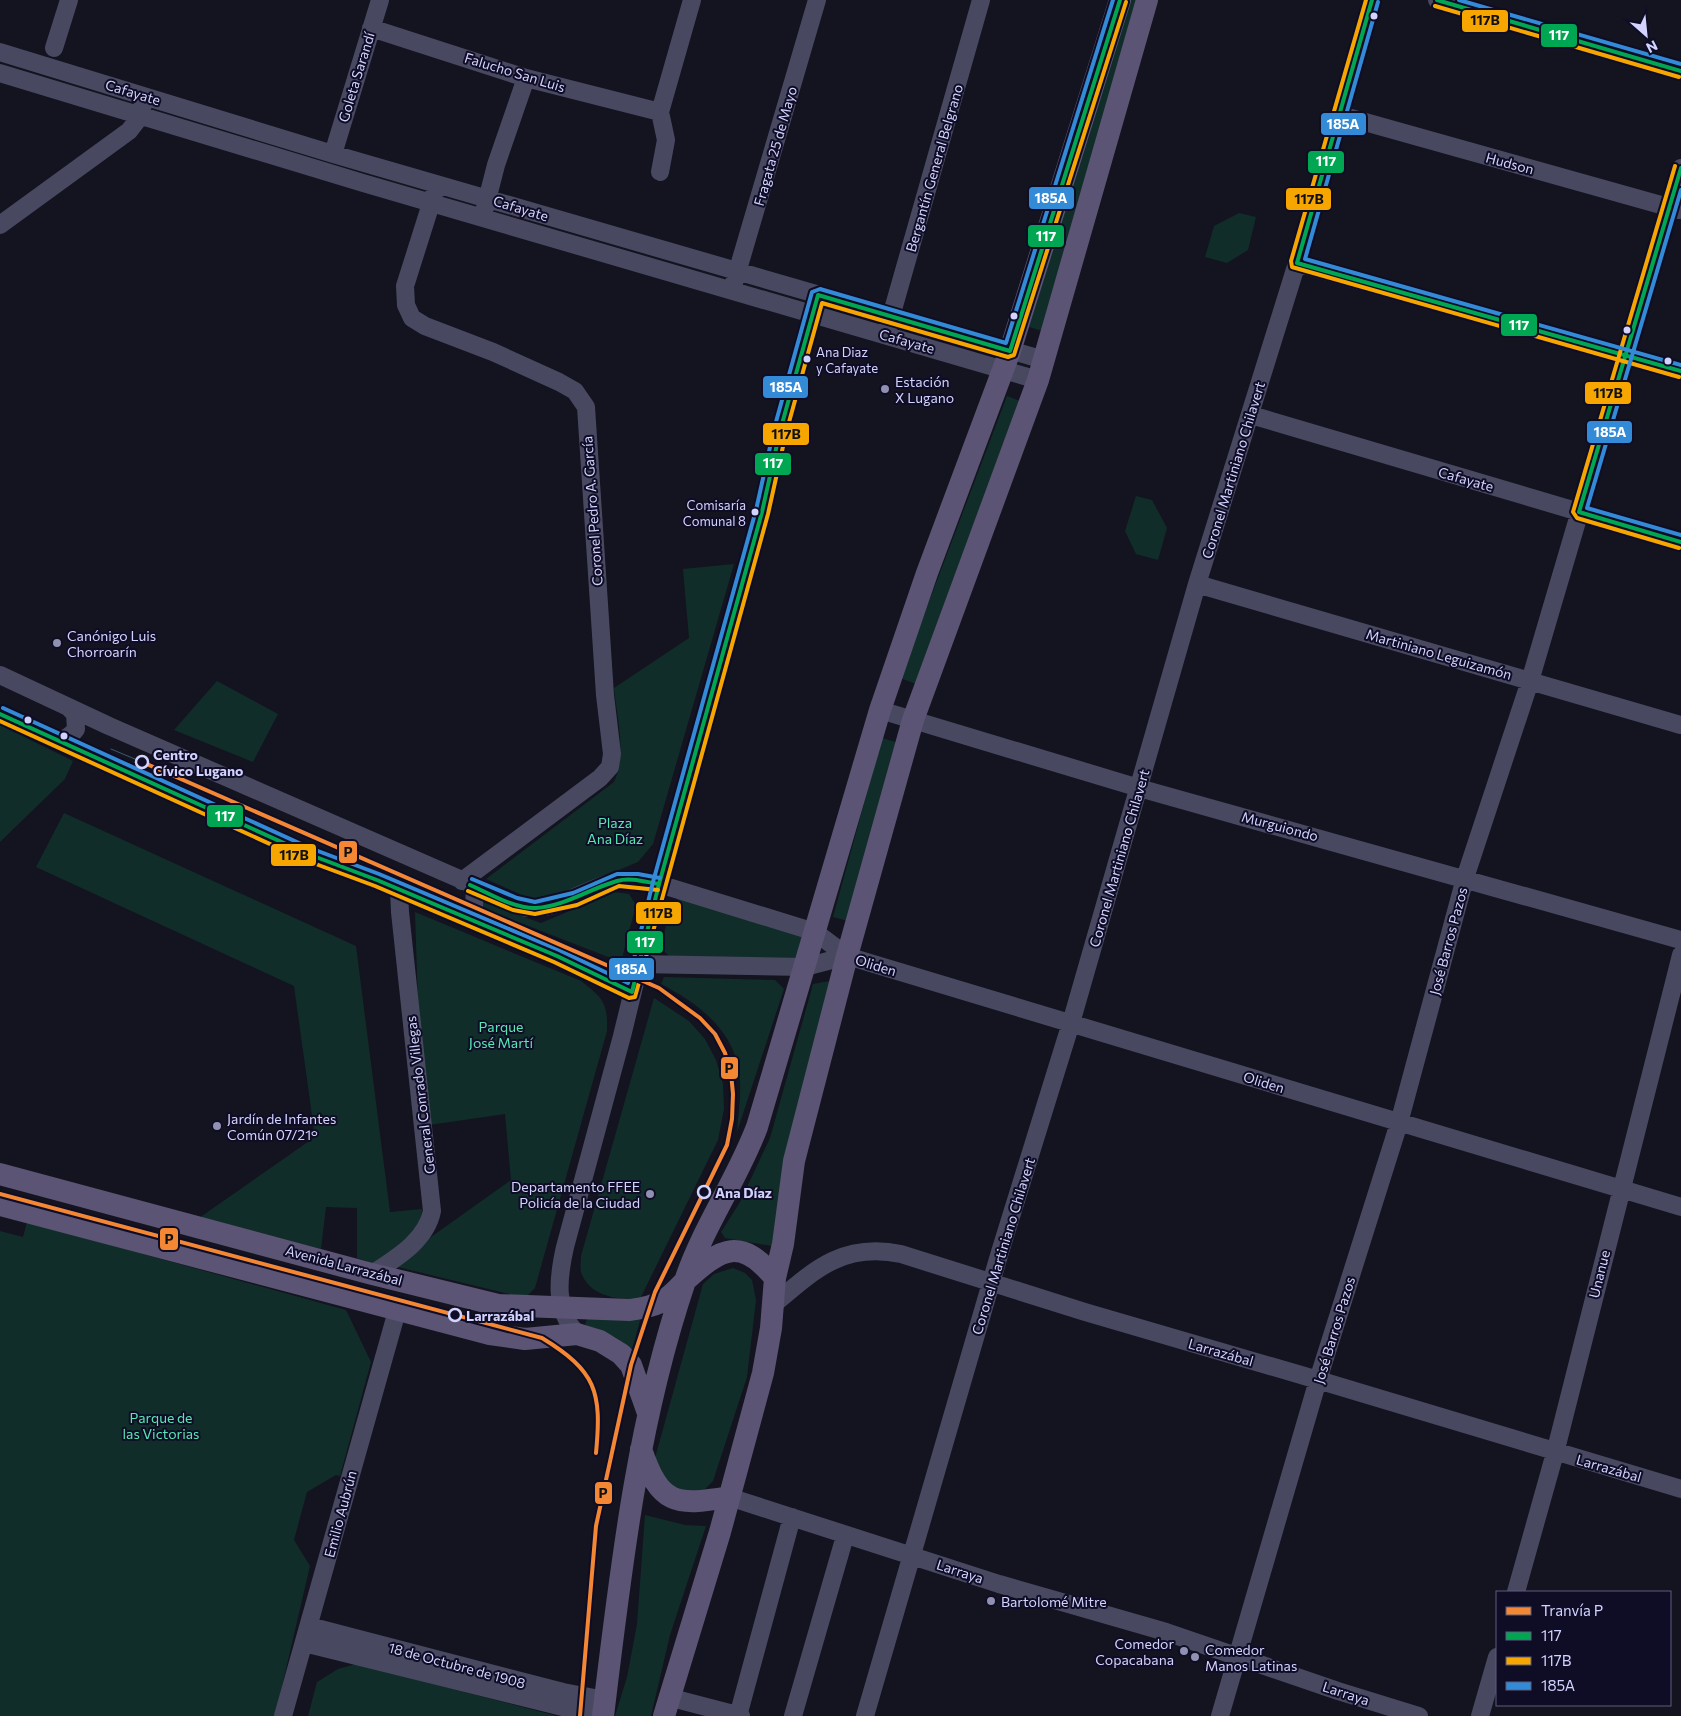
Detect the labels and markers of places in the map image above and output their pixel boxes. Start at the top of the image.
unlabelled marker [1369,11,1379,21]
unlabelled marker [1009,311,1019,321]
unlabelled marker [1622,325,1632,335]
place label: Ana Diaz y Cafayate [816,344,878,376]
marker: Ana Diaz y Cafayate [802,354,812,364]
unlabelled marker [1663,356,1673,366]
place label: Estación X Lugano [895,373,954,406]
marker: Estación X Lugano [879,383,891,395]
place label: Comisaría Comunal 8 [683,497,746,529]
marker: Comisaría Comunal 8 [750,507,760,517]
place label: Canónigo Luis Chorroarín [67,627,156,660]
marker: Canónigo Luis Chorroarín [51,637,63,649]
unlabelled marker [23,715,33,725]
unlabelled marker [59,731,69,741]
place label: Centro Cívico Lugano [153,746,243,779]
marker: Centro Cívico Lugano [135,755,149,769]
place label: Jardín de Infantes Común 07/21° [227,1110,336,1143]
marker: Jardín de Infantes Común 07/21° [211,1120,223,1132]
place label: Departamento FFEE Policía de la Ciudad [511,1178,640,1211]
place label: Ana Díaz [715,1184,772,1201]
marker: Ana Díaz [697,1185,711,1199]
marker: Departamento FFEE Policía de la Ciudad [644,1188,656,1200]
place label: Larrazábal [466,1307,534,1324]
marker: Larrazábal [448,1308,462,1322]
place label: Bartolomé Mitre [1001,1593,1107,1610]
marker: Bartolomé Mitre [985,1595,997,1607]
place label: Comedor Copacabana [1095,1635,1174,1668]
place label: Comedor Manos Latinas [1205,1641,1297,1674]
marker: Comedor Copacabana [1178,1645,1190,1657]
marker: Comedor Manos Latinas [1189,1651,1201,1663]

